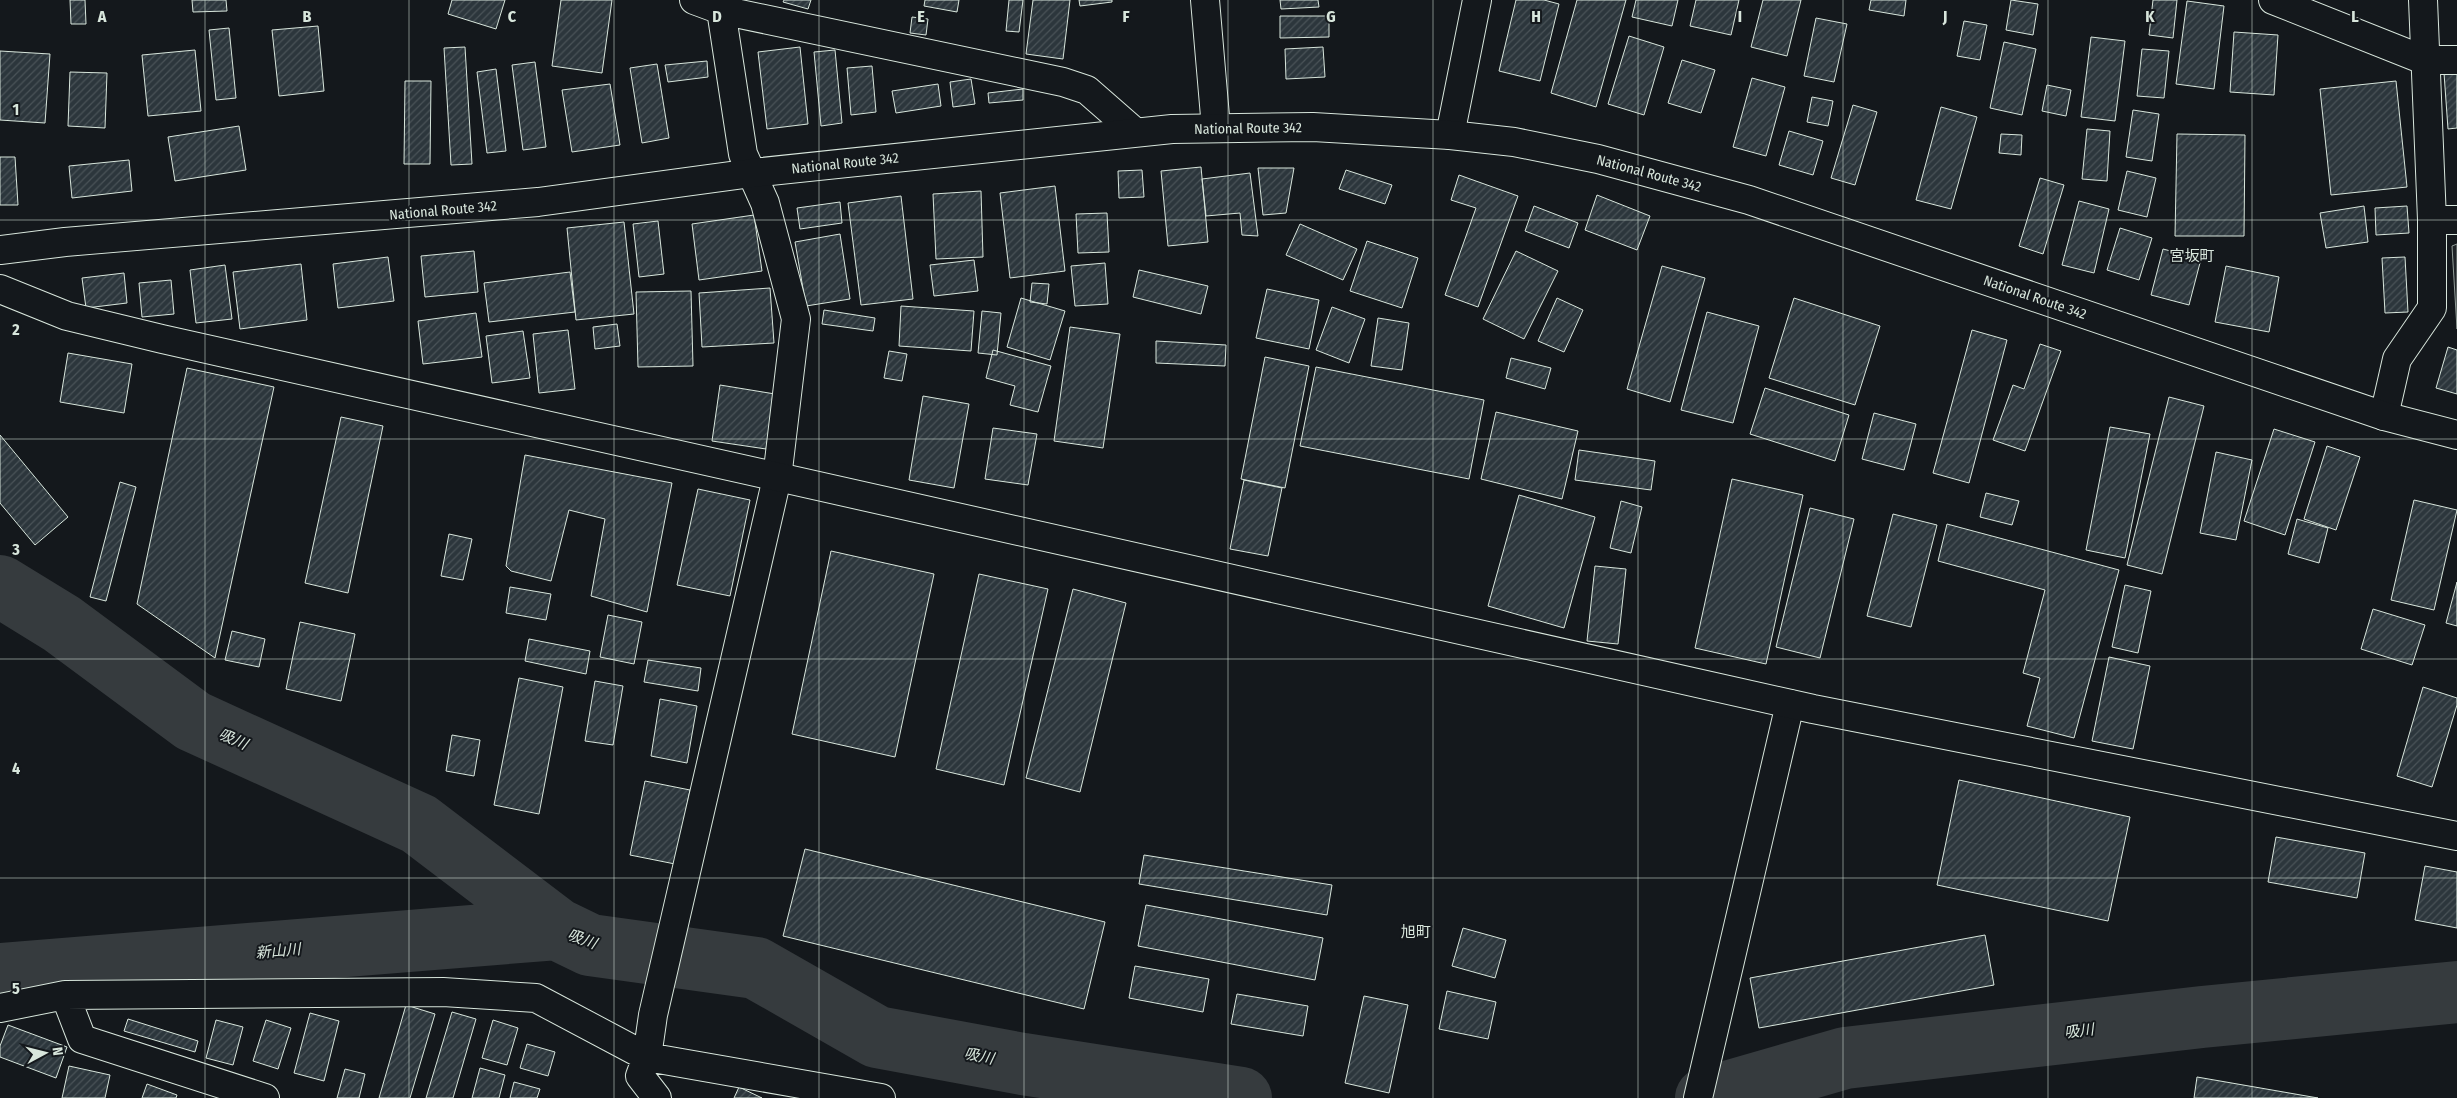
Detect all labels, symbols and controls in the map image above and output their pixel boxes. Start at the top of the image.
text: A [97,7,107,26]
text: B [303,7,312,26]
text: C [508,7,517,26]
text: D [712,7,722,26]
text: E [917,7,925,26]
text: F [1122,7,1130,26]
text: G [1326,7,1336,26]
text: H [1531,7,1541,26]
text: I [1738,7,1742,26]
text: J [1942,7,1947,26]
text: K [2145,7,2155,26]
text: L [2351,7,2359,26]
text: 1 [13,100,19,119]
street label: National Route 342 [1194,119,1302,138]
street label: National Route 342 [791,149,899,178]
street label: National Route 342 [1595,151,1703,196]
street label: National Route 342 [389,197,497,224]
district label: 宮坂町 [2169,247,2215,265]
street label: National Route 342 [1981,272,2088,323]
text: 2 [11,320,20,339]
text: 3 [11,540,20,559]
water label: 吸川 [216,725,252,754]
text: 4 [12,759,20,778]
district label: 旭町 [1401,923,1431,941]
water label: 吸川 [565,925,601,953]
water label: 新山川 [255,940,303,962]
text: 5 [12,979,20,998]
water label: 吸川 [2063,1020,2097,1042]
north arrow [20,1028,70,1078]
water label: 吸川 [963,1044,997,1068]
text: N [48,1046,66,1057]

